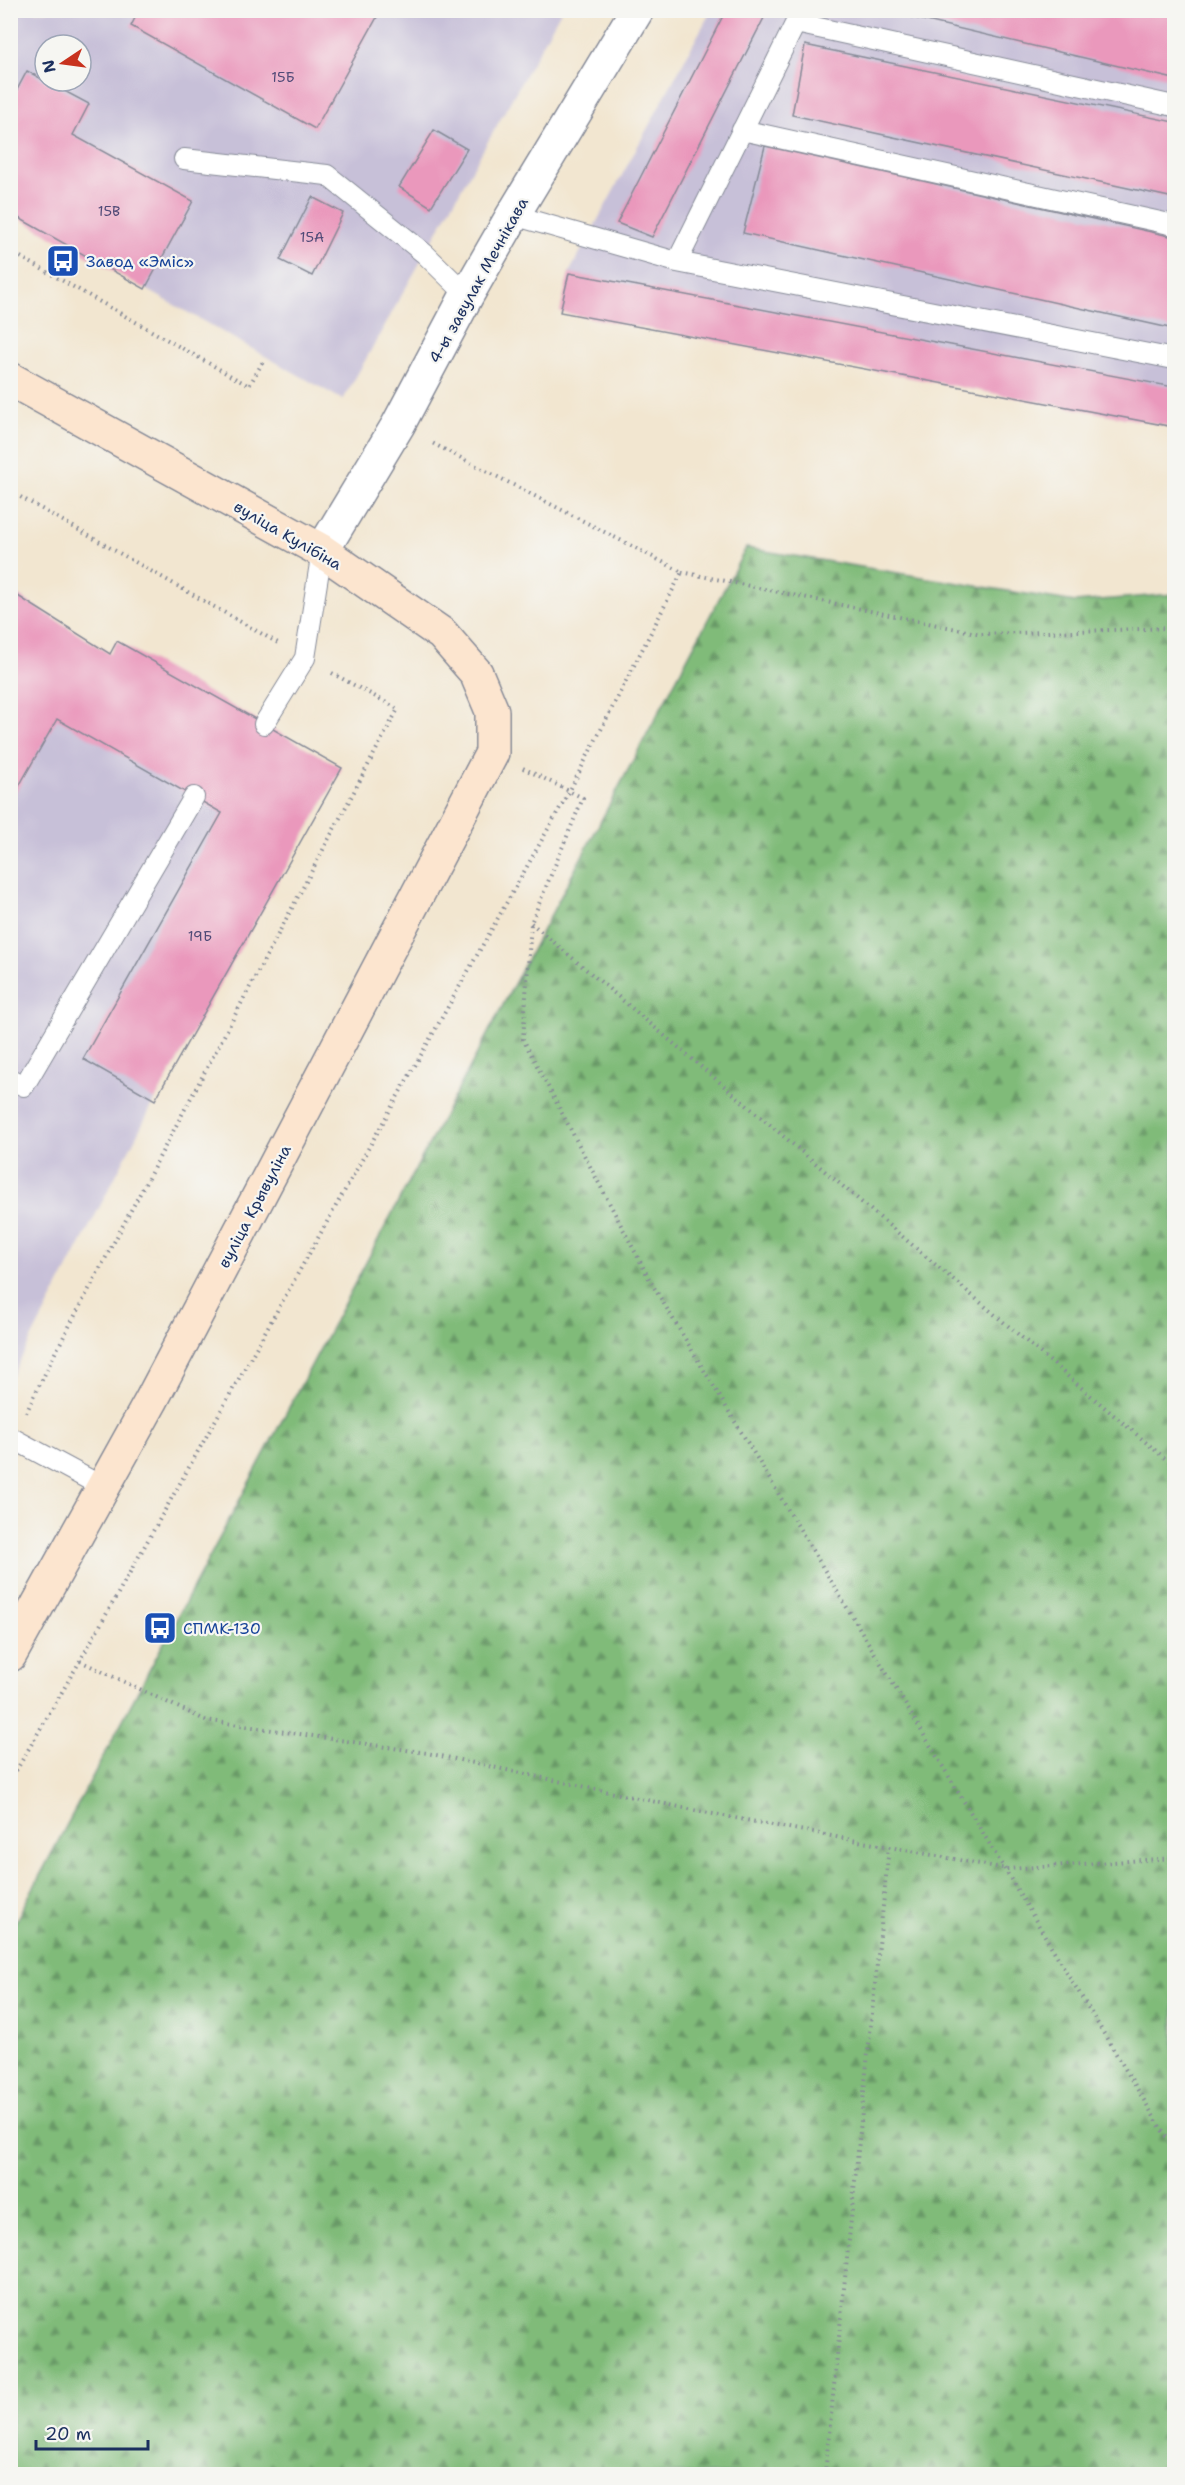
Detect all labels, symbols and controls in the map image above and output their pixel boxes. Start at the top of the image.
north arrow [33,33,93,93]
text: N [37,58,61,75]
house number: 15Б [271,68,295,86]
street label: 4-ы завулак Мечнікава [424,193,533,367]
house number: 15В [98,202,120,220]
house number: 15А [300,228,324,246]
bus stop icon: Завод «Эміс» [45,243,81,279]
place label: Завод «Эміс» [86,251,194,272]
street label: вуліца Кулібіна [230,496,346,575]
house number: 19Б [188,927,212,945]
street label: вуліца Крывуліна [213,1141,296,1272]
bus stop icon: СПМК-130 [142,1610,178,1646]
place label: СПМК-130 [183,1618,261,1639]
scale bar [36,2413,148,2451]
text: 20 m [45,2422,91,2446]

